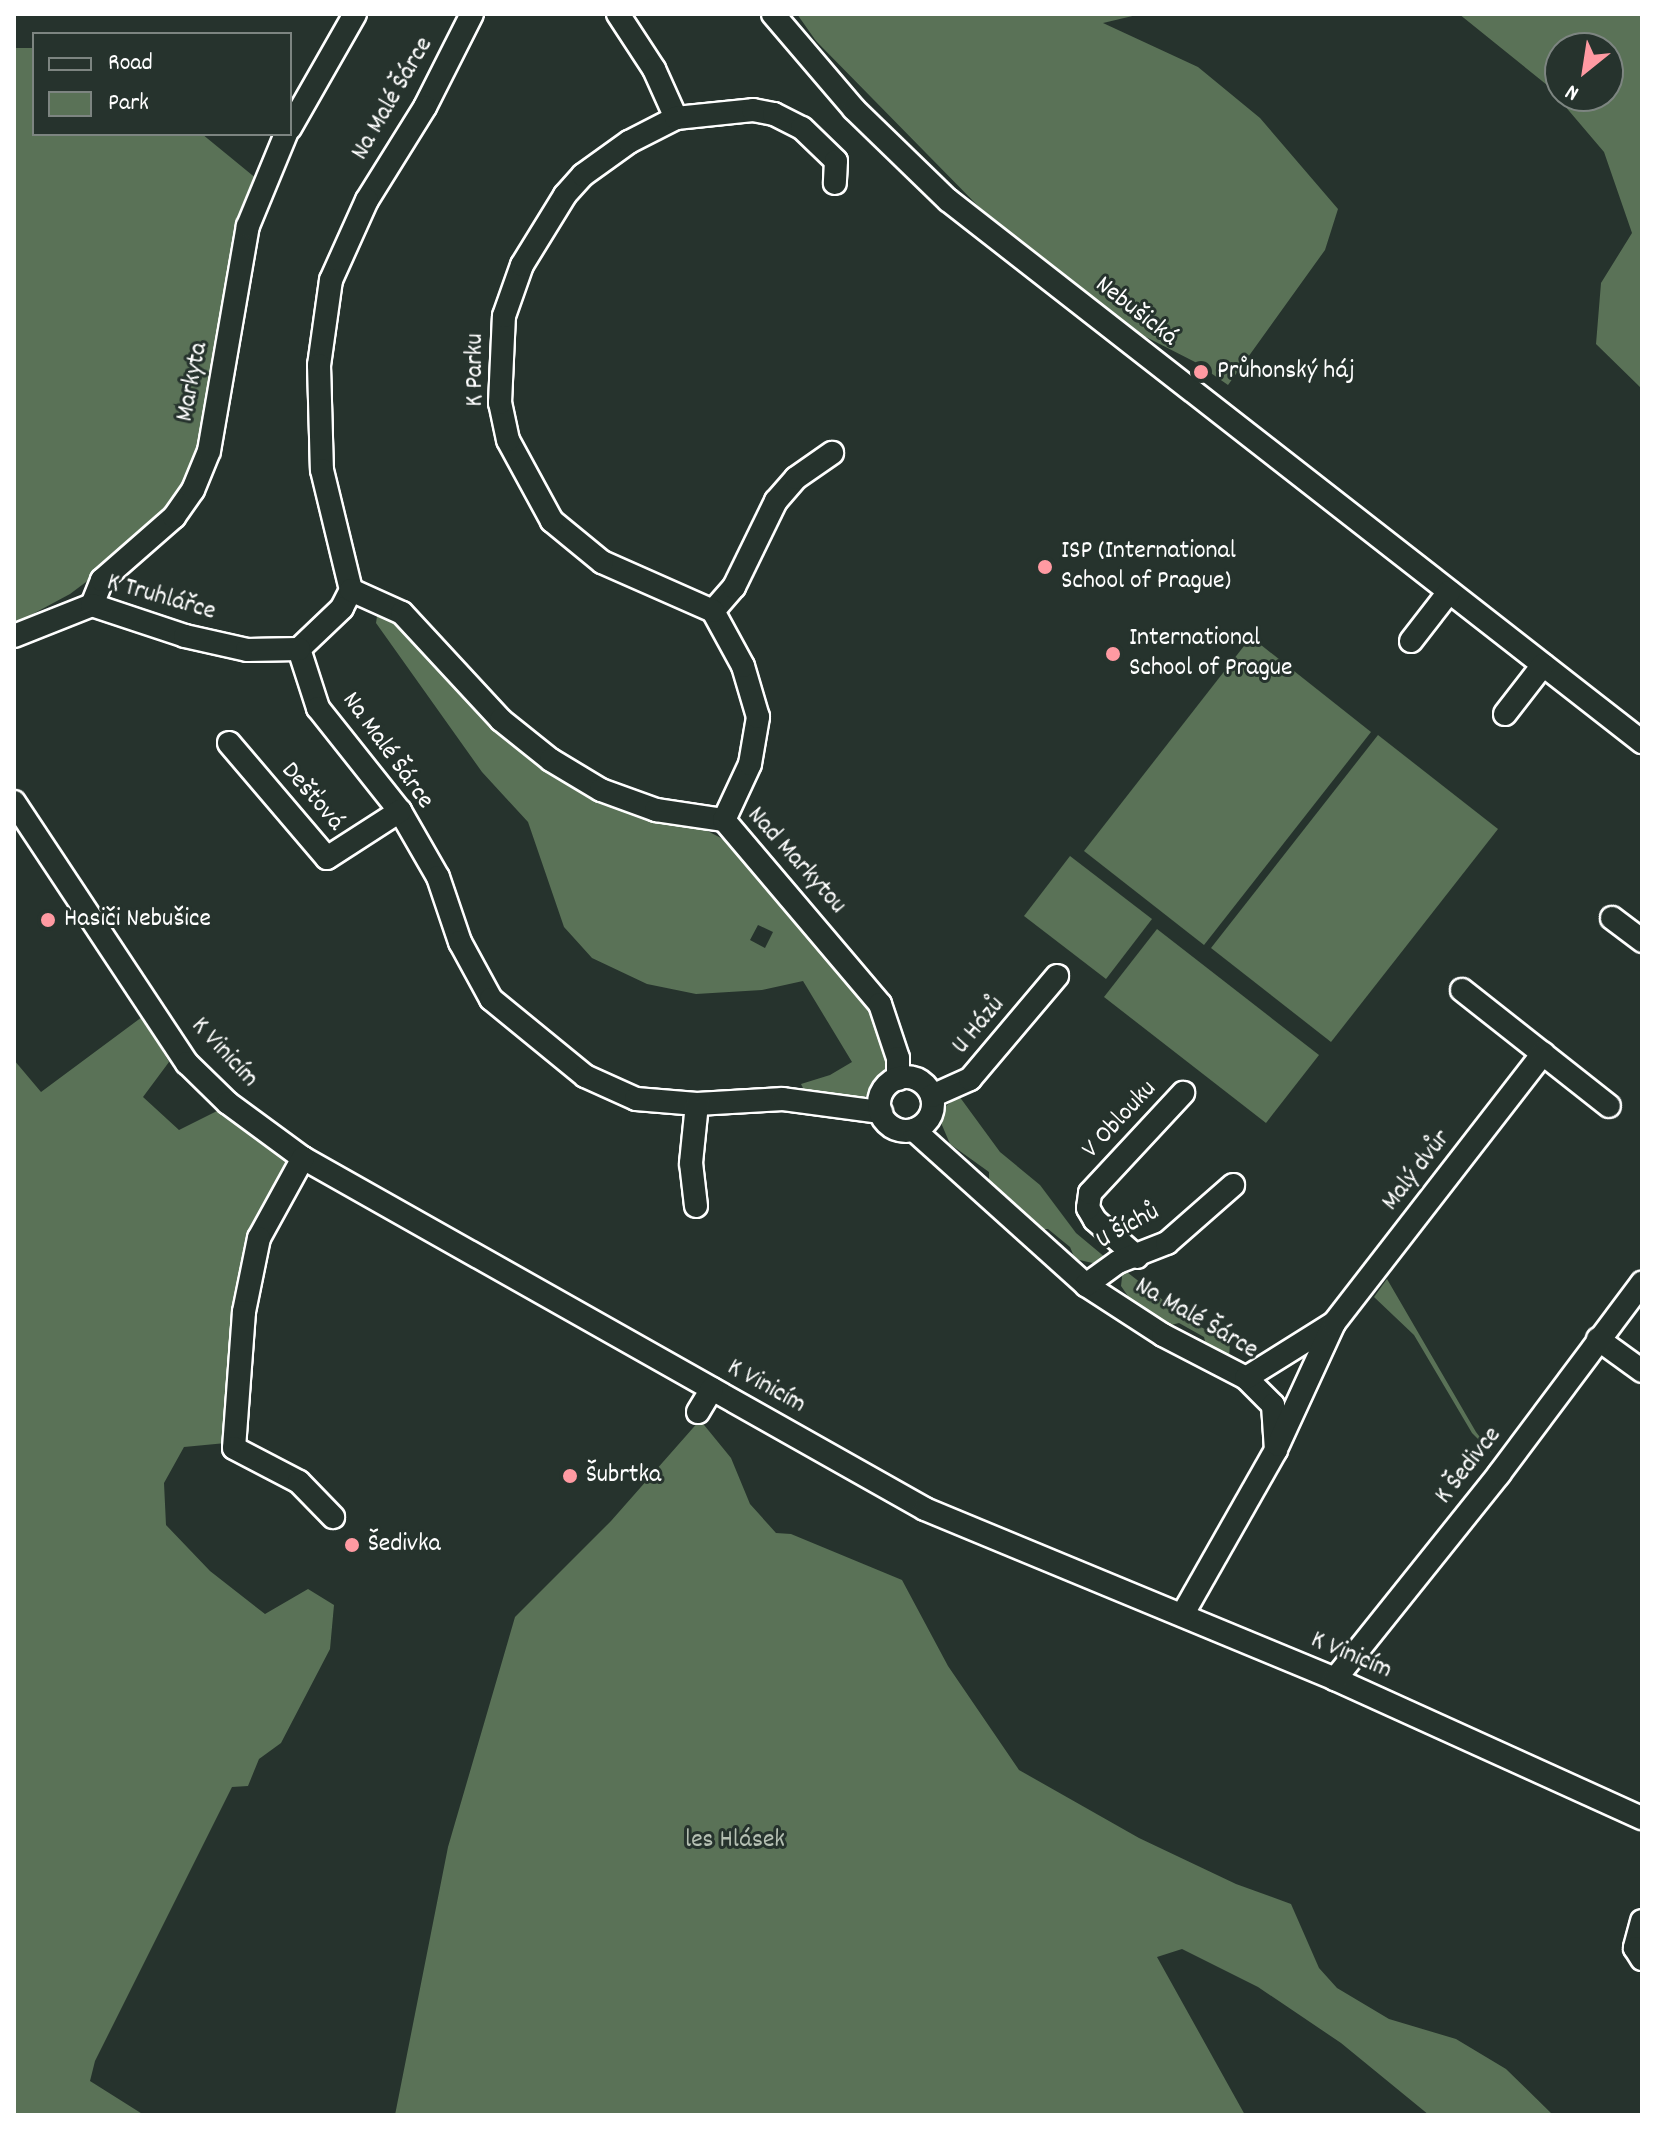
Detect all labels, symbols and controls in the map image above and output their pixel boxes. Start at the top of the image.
legend [32,32,292,136]
street label: Na Malé Šárce [345,32,441,166]
north arrow [1544,32,1624,112]
text: Road [108,47,153,81]
text: N [1560,75,1585,108]
text: Park [108,87,149,121]
street label: Nebušická [1088,270,1184,354]
street label: K Parku [460,333,492,407]
street label: Markyta [170,340,216,424]
place label: Průhonský háj [1217,356,1355,388]
marker: Průhonský háj [1192,363,1210,381]
place label: ISP (International School of Prague) [1061,536,1236,598]
marker: ISP (International School of Prague) [1036,558,1054,576]
street label: K Truhlářce [103,568,219,628]
place label: International School of Prague [1129,623,1292,684]
marker: International School of Prague [1104,645,1122,663]
street label: Na Malé Šárce [334,686,440,816]
street label: Dešťová [274,756,350,838]
street label: Nad Markytou [740,801,852,921]
place label: Hasiči Nebušice [64,904,211,936]
marker: Hasiči Nebušice [39,911,57,929]
street label: U Házů [946,991,1012,1061]
street label: K Vinicím [184,1011,264,1095]
street label: V Oblouku [1076,1074,1164,1166]
street label: Malý dvůr [1376,1124,1458,1218]
street label: U Šíchů [1091,1197,1165,1257]
street label: Na Malé Šárce [1129,1271,1263,1367]
street label: K Vinicím [721,1353,811,1421]
street label: K Šedivce [1429,1421,1509,1511]
place label: Šubrtka [586,1460,661,1492]
marker: Šubrtka [561,1467,579,1485]
place label: Šedivka [368,1529,441,1561]
marker: Šedivka [343,1536,361,1554]
street label: K Vinicím [1306,1625,1396,1687]
park label: les Hlásek [685,1825,785,1857]

